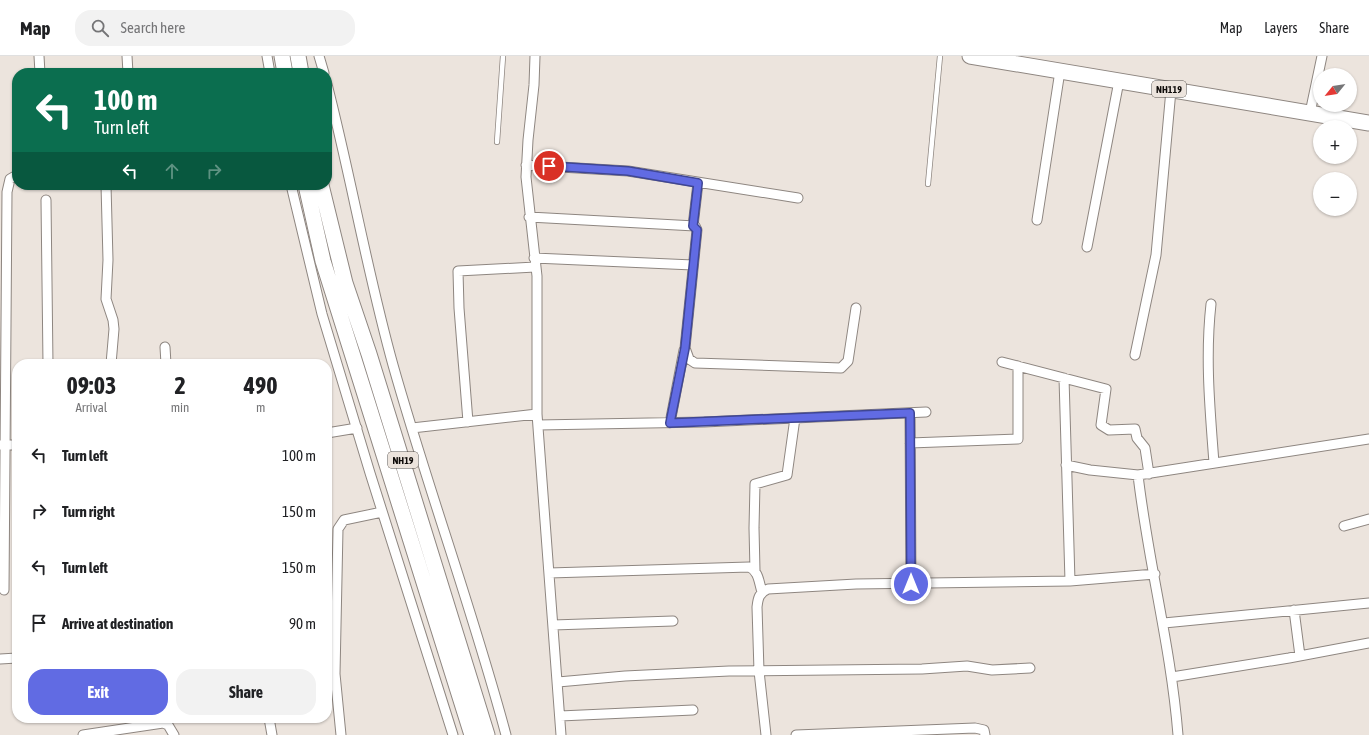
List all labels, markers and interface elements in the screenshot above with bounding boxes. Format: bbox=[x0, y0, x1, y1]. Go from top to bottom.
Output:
search box bbox=[75, 10, 355, 46]
text: Map bbox=[20, 17, 51, 39]
icon: search bbox=[89, 17, 111, 39]
text: Search here bbox=[121, 19, 185, 36]
text: Map bbox=[1220, 20, 1242, 36]
text: Layers bbox=[1264, 20, 1297, 36]
text: Share bbox=[1319, 20, 1349, 36]
north arrow bbox=[1313, 68, 1357, 112]
map controls bbox=[1313, 68, 1357, 216]
road number: NH119 bbox=[1152, 81, 1186, 97]
icon: left bbox=[28, 84, 80, 136]
text: 100 m bbox=[94, 84, 157, 116]
text: Turn left bbox=[94, 117, 149, 138]
button: + bbox=[1313, 120, 1357, 164]
pin bbox=[532, 149, 566, 183]
icon: arrive bbox=[538, 155, 560, 177]
icon: left bbox=[119, 160, 141, 182]
icon: ahead bbox=[161, 160, 183, 182]
icon: right bbox=[203, 160, 225, 182]
button: − bbox=[1313, 172, 1357, 216]
text: 09:03 bbox=[66, 372, 116, 399]
text: 2 bbox=[174, 372, 186, 399]
text: 490 bbox=[244, 372, 278, 399]
text: Arrival bbox=[75, 400, 107, 415]
text: min bbox=[171, 400, 189, 415]
text: m bbox=[256, 400, 265, 415]
icon: left bbox=[28, 444, 50, 466]
text: Turn left bbox=[62, 447, 108, 464]
text: 100 m bbox=[282, 447, 316, 464]
road number: NH19 bbox=[388, 452, 418, 468]
icon: right bbox=[28, 500, 50, 522]
text: Turn right bbox=[62, 503, 115, 520]
text: 150 m bbox=[282, 503, 316, 520]
icon: left bbox=[28, 556, 50, 578]
text: Turn left bbox=[62, 559, 108, 576]
text: 150 m bbox=[282, 559, 316, 576]
position arrow bbox=[890, 563, 932, 605]
icon: arrive bbox=[28, 612, 50, 634]
text: Arrive at destination bbox=[62, 615, 173, 632]
text: 90 m bbox=[289, 615, 316, 632]
button: Exit bbox=[28, 669, 168, 715]
button: Share bbox=[176, 669, 316, 715]

